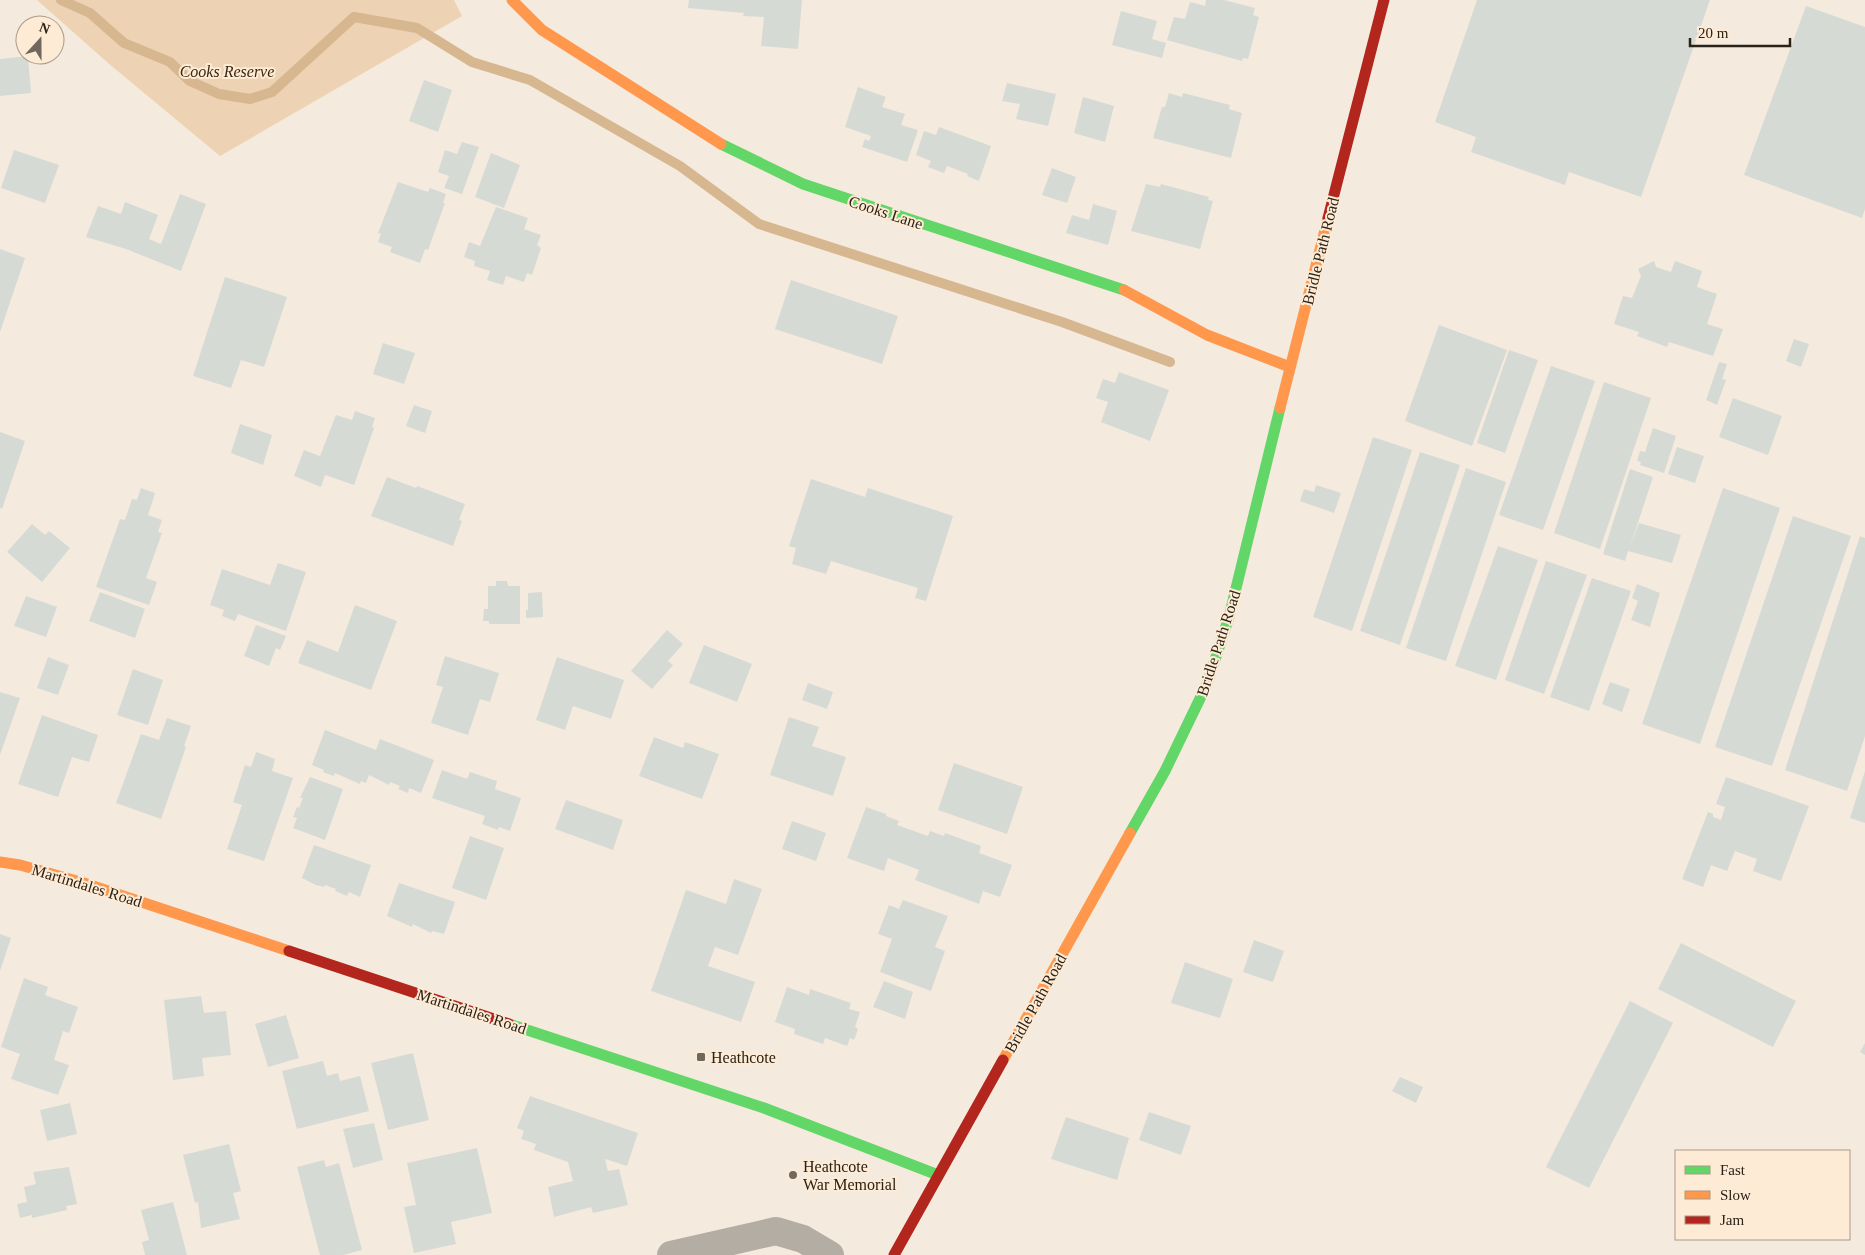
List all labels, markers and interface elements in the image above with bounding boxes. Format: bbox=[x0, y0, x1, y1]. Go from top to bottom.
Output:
north arrow bbox=[15, 15, 65, 65]
scale bar bbox=[1690, 15, 1790, 47]
text: N bbox=[37, 20, 52, 37]
text: 20 m bbox=[1698, 25, 1729, 41]
park label: Cooks Reserve bbox=[180, 63, 274, 80]
street label: Cooks Lane bbox=[847, 193, 925, 232]
street label: Bridle Path Road bbox=[1299, 196, 1342, 307]
street label: Bridle Path Road bbox=[1193, 588, 1244, 698]
street label: Martindales Road bbox=[30, 861, 144, 910]
street label: Bridle Path Road bbox=[1001, 951, 1070, 1056]
street label: Martindales Road bbox=[415, 986, 529, 1037]
place label: Heathcote bbox=[711, 1049, 776, 1066]
marker: Heathcote bbox=[695, 1051, 707, 1063]
legend bbox=[1675, 1150, 1850, 1240]
place label: Heathcote War Memorial bbox=[803, 1158, 897, 1193]
text: Fast bbox=[1720, 1162, 1746, 1178]
marker: Heathcote War Memorial bbox=[787, 1169, 799, 1181]
text: Slow bbox=[1720, 1187, 1751, 1203]
text: Jam bbox=[1720, 1212, 1744, 1228]

